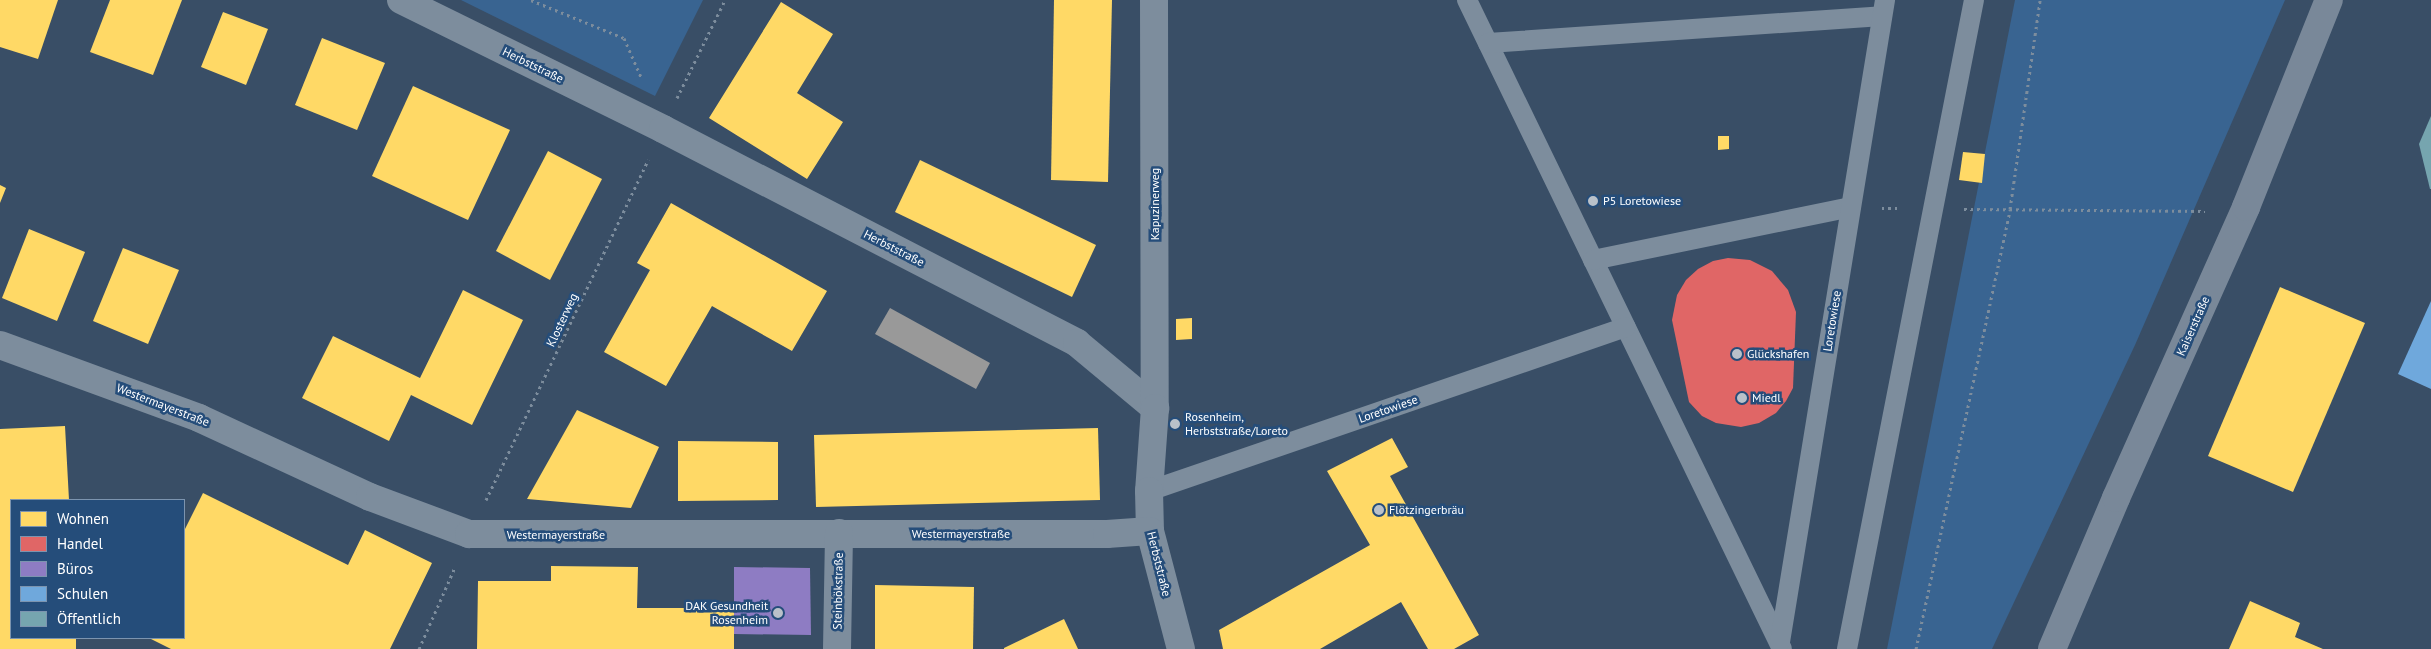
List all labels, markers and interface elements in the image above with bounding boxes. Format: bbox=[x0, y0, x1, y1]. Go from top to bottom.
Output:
street label: Herbststraße bbox=[500, 44, 566, 86]
street label: Kapuzinerweg bbox=[1148, 168, 1162, 240]
place label: P5 Loretowiese bbox=[1603, 194, 1681, 208]
marker: P5 Loretowiese bbox=[1587, 195, 1599, 207]
street label: Herbststraße bbox=[861, 227, 927, 269]
street label: Loretowiese bbox=[1820, 289, 1844, 353]
street label: Klosterweg bbox=[543, 291, 581, 349]
street label: Kaiserstraße bbox=[2173, 294, 2213, 358]
place label: Glückshafen bbox=[1747, 347, 1809, 361]
marker: Glückshafen bbox=[1731, 348, 1743, 360]
street label: Westermayerstraße bbox=[114, 381, 212, 429]
place label: Miedl bbox=[1752, 391, 1781, 405]
street label: Loretowiese bbox=[1357, 392, 1419, 426]
marker: Miedl bbox=[1736, 392, 1748, 404]
place label: Rosenheim, Herbststraße/Loreto bbox=[1185, 410, 1288, 438]
marker: Rosenheim, Herbststraße/Loreto bbox=[1169, 418, 1181, 430]
legend bbox=[10, 499, 185, 639]
place label: Flötzingerbräu bbox=[1389, 503, 1464, 517]
marker: Flötzingerbräu bbox=[1373, 504, 1385, 516]
text: Wohnen bbox=[57, 509, 109, 528]
street label: Westermayerstraße bbox=[912, 527, 1010, 541]
street label: Westermayerstraße bbox=[507, 528, 605, 542]
street label: Herbststraße bbox=[1144, 530, 1174, 598]
text: Handel bbox=[57, 534, 103, 553]
street label: Steinbökstraße bbox=[830, 552, 846, 630]
text: Büros bbox=[57, 559, 93, 578]
text: Schulen bbox=[57, 584, 108, 603]
place label: DAK Gesundheit Rosenheim bbox=[685, 599, 768, 627]
marker: DAK Gesundheit Rosenheim bbox=[772, 607, 784, 619]
text: Öffentlich bbox=[57, 609, 121, 628]

